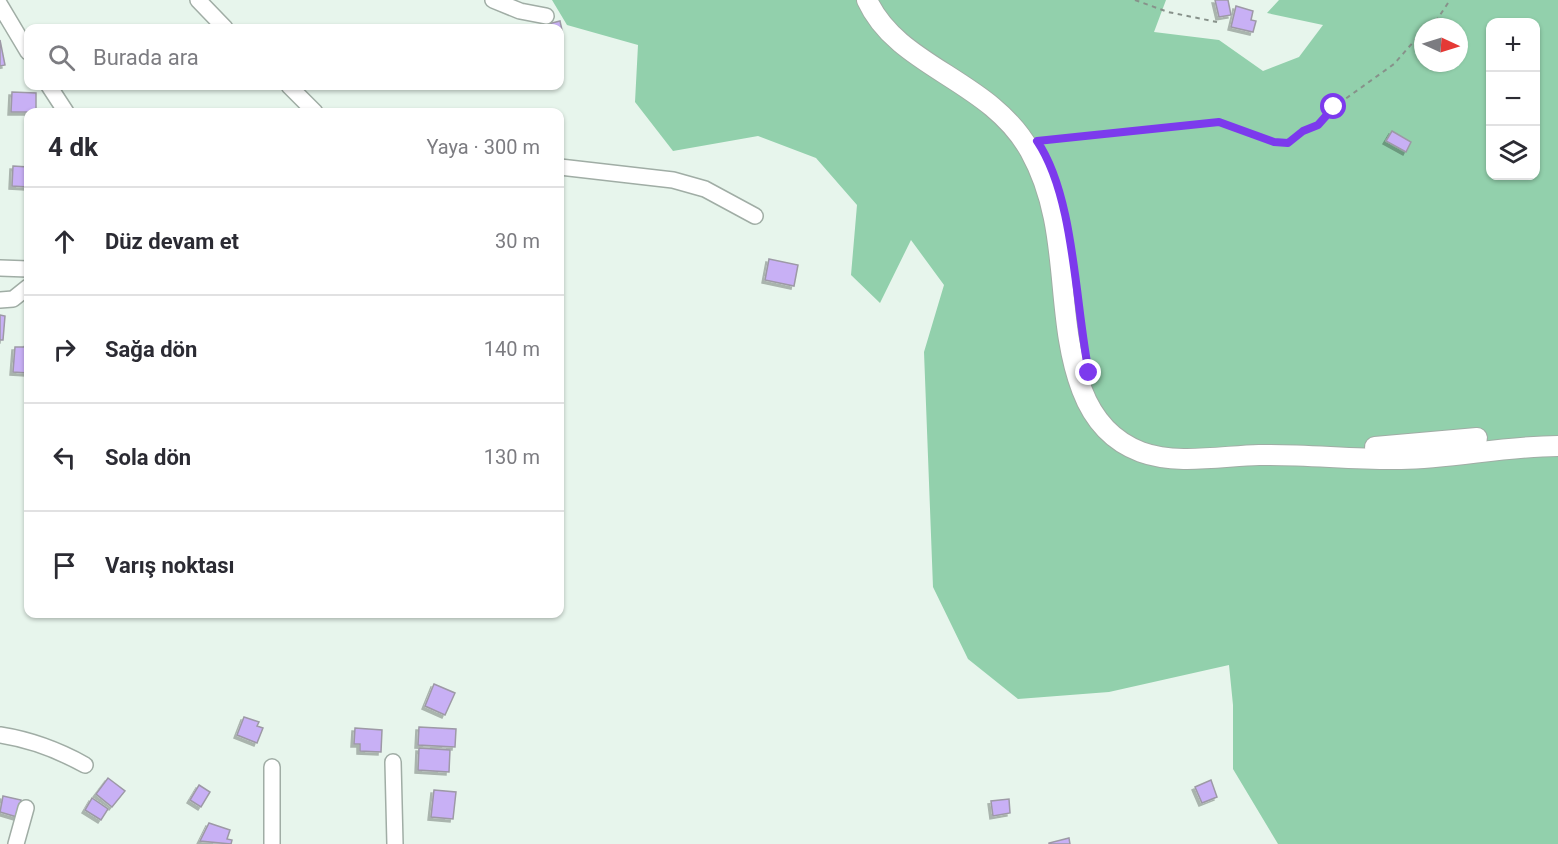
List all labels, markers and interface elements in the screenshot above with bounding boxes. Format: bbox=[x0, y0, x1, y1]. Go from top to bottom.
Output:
north arrow bbox=[1414, 18, 1468, 72]
map controls bbox=[1486, 18, 1540, 180]
button: + bbox=[1486, 18, 1540, 72]
search box bbox=[24, 24, 564, 90]
icon: search bbox=[45, 41, 78, 74]
text: Burada ara bbox=[93, 45, 199, 70]
button: − bbox=[1486, 72, 1540, 126]
route start bbox=[1320, 93, 1346, 119]
button: layers bbox=[1486, 126, 1540, 180]
text: 4 dk bbox=[48, 132, 98, 162]
text: Yaya · 300 m bbox=[426, 135, 540, 159]
icon: ahead bbox=[48, 225, 81, 258]
text: Düz devam et bbox=[105, 229, 239, 254]
text: 30 m bbox=[495, 229, 540, 253]
icon: right bbox=[48, 333, 81, 366]
text: Sağa dön bbox=[105, 337, 197, 362]
text: 140 m bbox=[484, 337, 540, 361]
route end bbox=[1075, 359, 1101, 385]
icon: left bbox=[48, 441, 81, 474]
text: Sola dön bbox=[105, 445, 191, 470]
text: 130 m bbox=[484, 445, 540, 469]
icon: arrive bbox=[48, 549, 81, 582]
text: Varış noktası bbox=[105, 553, 235, 578]

